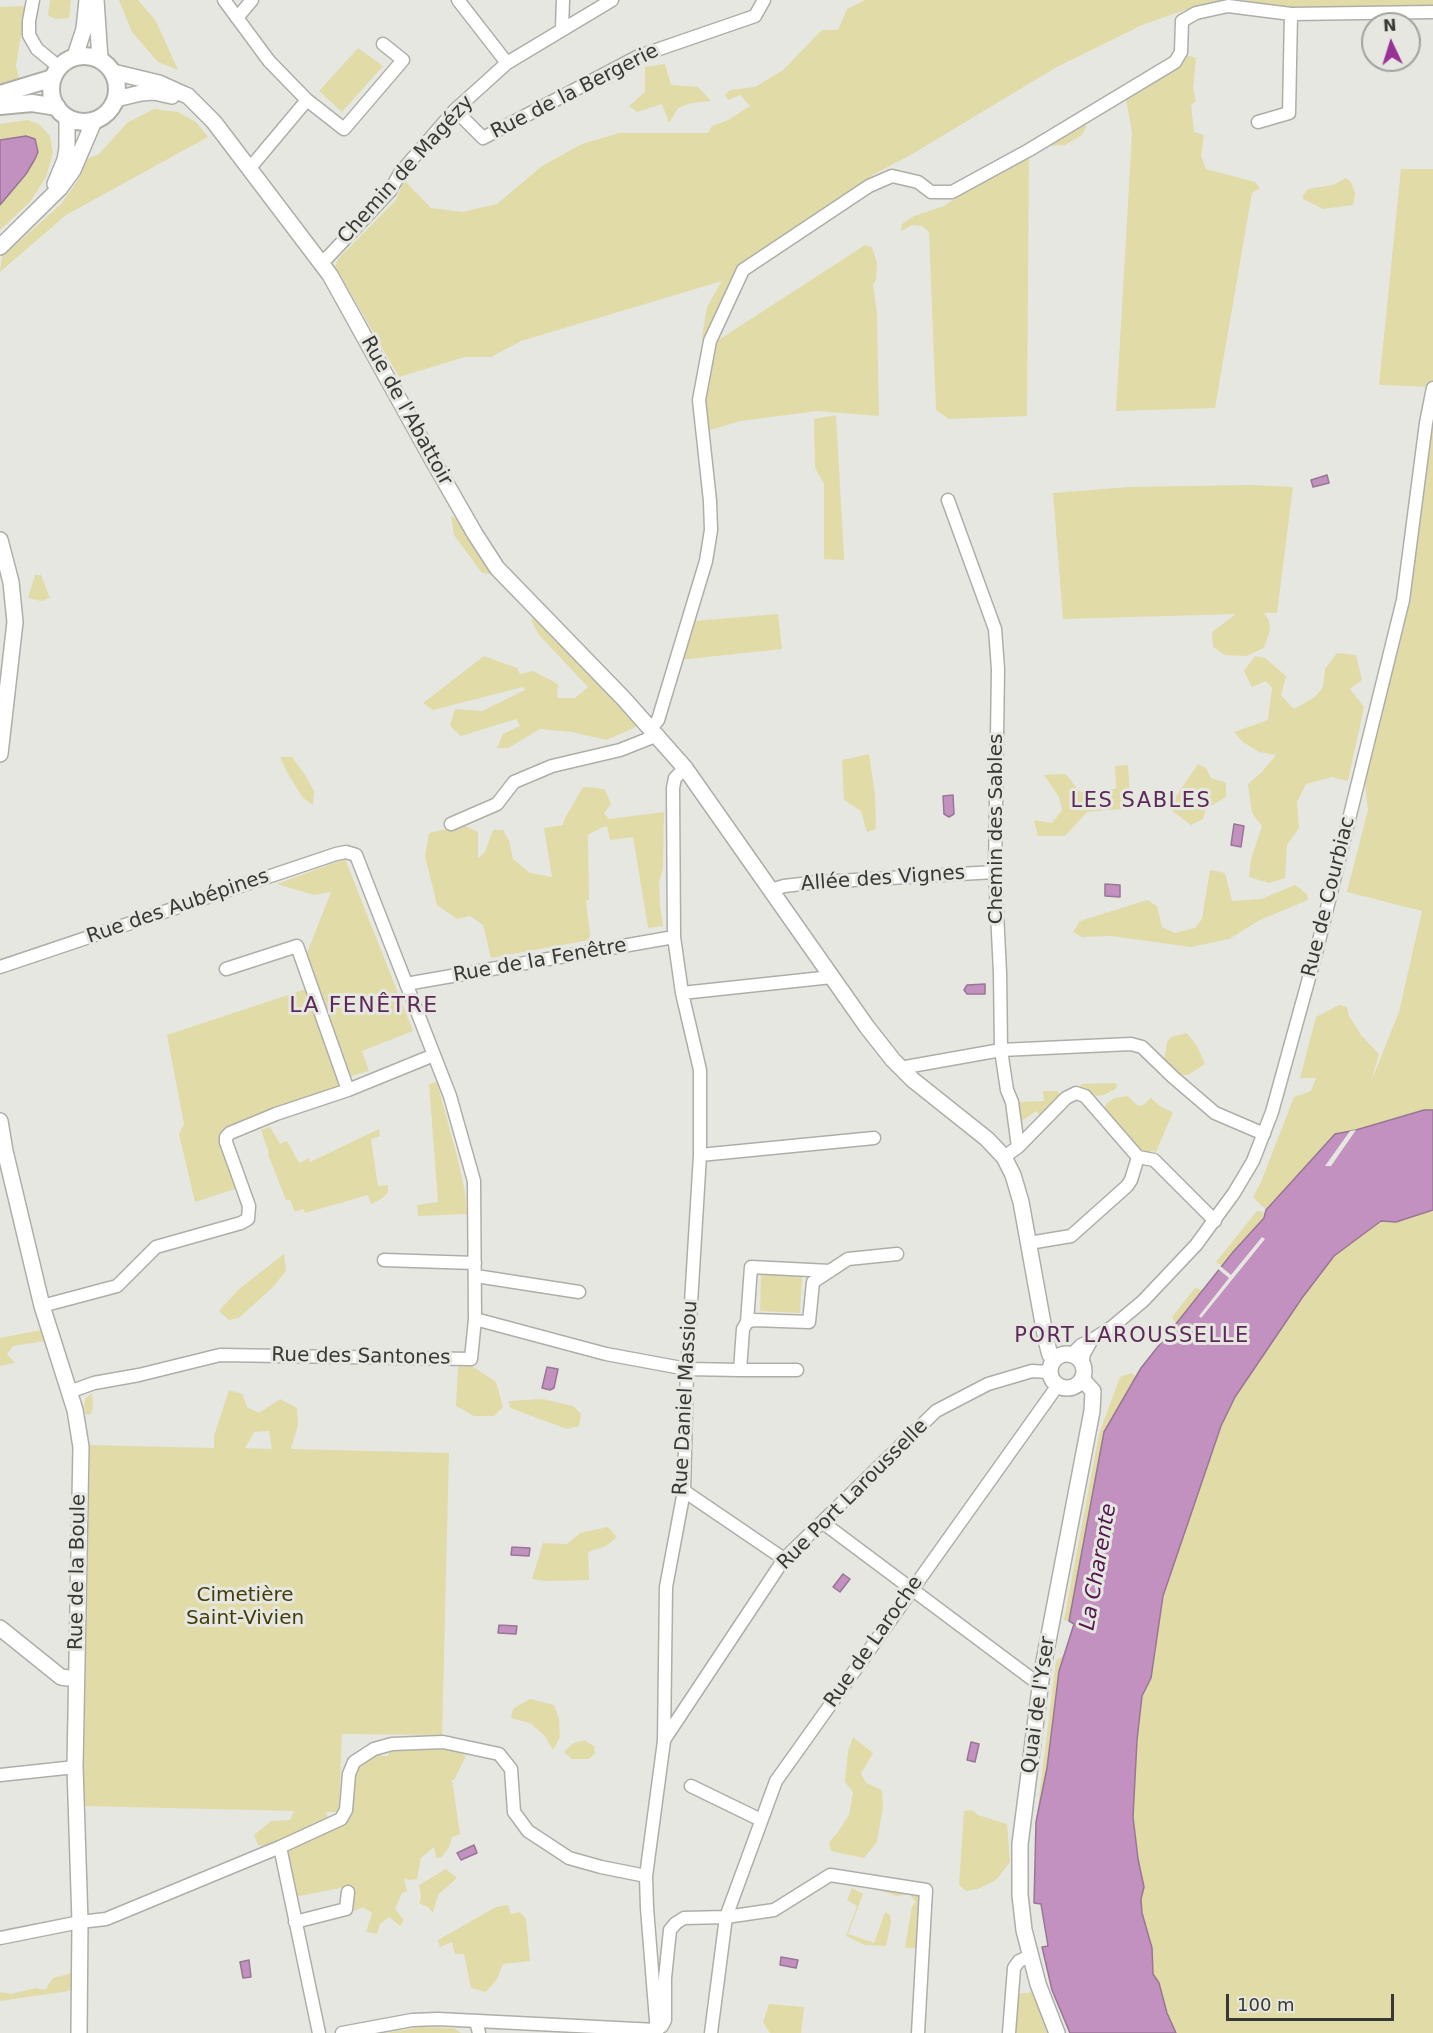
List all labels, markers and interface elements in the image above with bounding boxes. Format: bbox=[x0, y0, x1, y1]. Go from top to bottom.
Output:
north arrow bbox=[1361, 12, 1421, 72]
text: N bbox=[1382, 16, 1397, 35]
street label: Rue de la Bergerie bbox=[487, 39, 663, 145]
street label: Chemin de Magézy bbox=[333, 91, 479, 249]
street label: Rue de l'Abattoir bbox=[355, 332, 457, 490]
street label: Chemin des Sables bbox=[985, 734, 1009, 924]
district label: LES SABLES bbox=[1071, 789, 1211, 815]
street label: Rue de Courbiac bbox=[1297, 814, 1361, 980]
street label: Allée des Vignes bbox=[800, 861, 966, 897]
street label: Rue des Aubépines bbox=[84, 865, 272, 949]
street label: Rue de la Fenêtre bbox=[452, 934, 628, 988]
district label: LA FENÊTRE bbox=[289, 993, 439, 1019]
street label: Rue Daniel Massiou bbox=[669, 1300, 703, 1496]
district label: PORT LAROUSSELLE bbox=[1014, 1324, 1250, 1350]
street label: Rue des Santones bbox=[271, 1343, 451, 1371]
street label: Rue Port Larousselle bbox=[773, 1415, 933, 1575]
street label: Rue de la Boule bbox=[65, 1494, 91, 1650]
water label: La Charente bbox=[1075, 1502, 1123, 1632]
street label: Rue de Laroche bbox=[820, 1572, 928, 1712]
park label: Cimetière Saint-Vivien bbox=[186, 1584, 304, 1631]
street label: Quai de l'Yser bbox=[1018, 1635, 1060, 1775]
scale bar bbox=[1229, 1982, 1397, 2020]
text: 100 m bbox=[1237, 1994, 1295, 2015]

